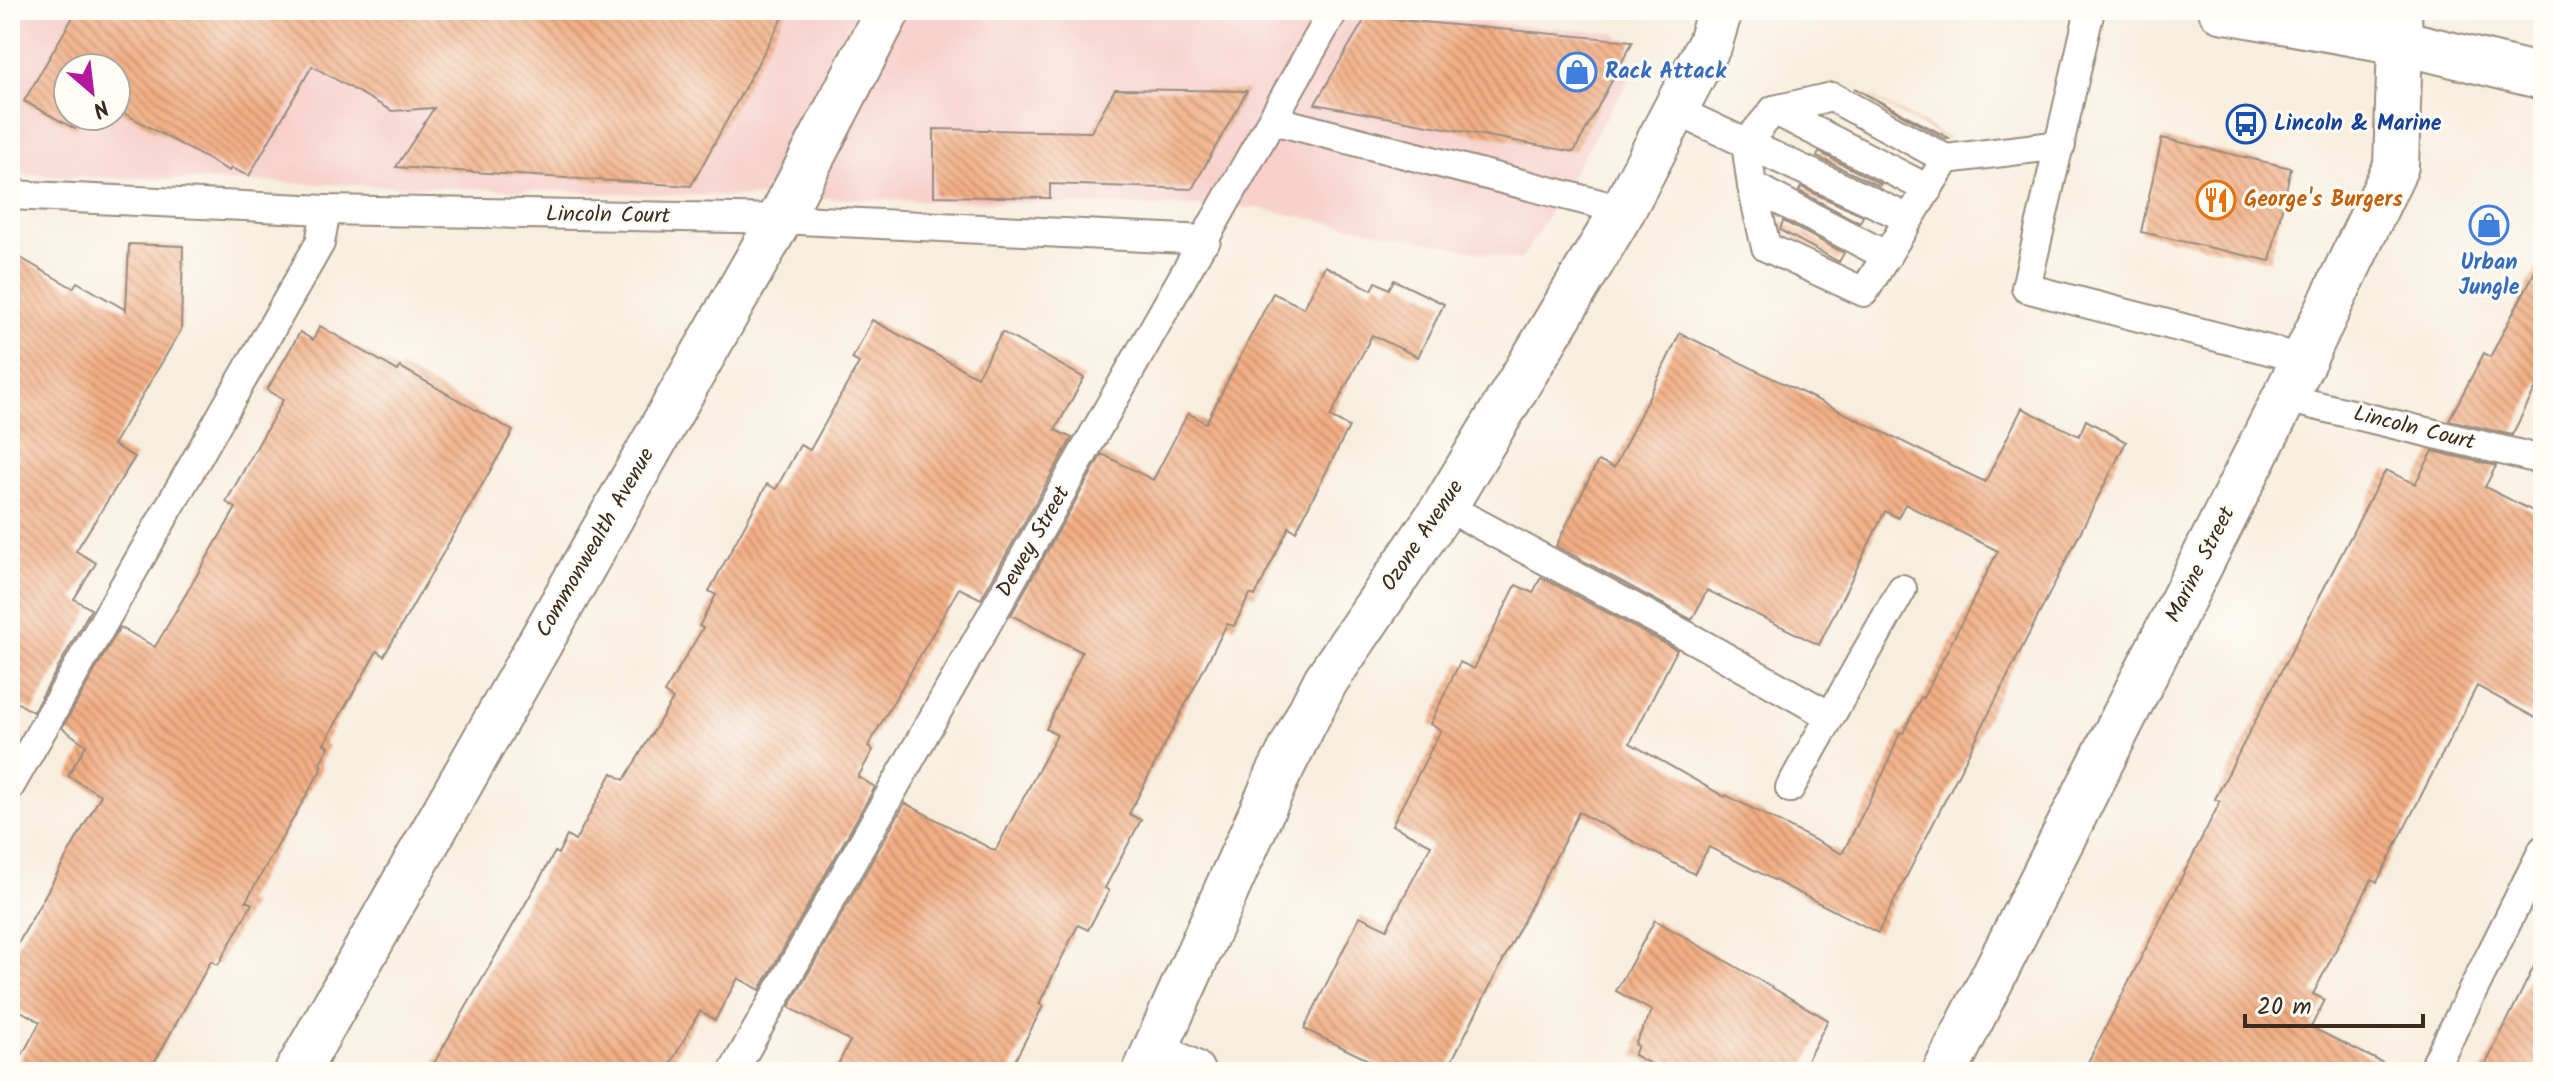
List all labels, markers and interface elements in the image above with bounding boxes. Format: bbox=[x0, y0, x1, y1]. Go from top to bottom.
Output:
shop icon: Rack Attack bbox=[1556, 51, 1598, 93]
north arrow bbox=[52, 52, 132, 132]
place label: Rack Attack bbox=[1605, 55, 1727, 90]
text: N bbox=[86, 89, 115, 126]
bus stop icon: Lincoln & Marine bbox=[2225, 103, 2267, 145]
place label: Lincoln & Marine bbox=[2274, 107, 2442, 142]
restaurant icon: George's Burgers bbox=[2195, 179, 2237, 221]
place label: George's Burgers bbox=[2244, 183, 2403, 218]
street label: Lincoln Court bbox=[546, 197, 671, 235]
shop icon: Urban Jungle bbox=[2468, 204, 2510, 246]
place label: Urban Jungle bbox=[2459, 246, 2520, 306]
street label: Lincoln Court bbox=[2350, 397, 2479, 461]
street label: Commonwealth Avenue bbox=[527, 441, 665, 644]
street label: Ozone Avenue bbox=[1373, 473, 1473, 599]
street label: Dewey Street bbox=[988, 479, 1080, 604]
street label: Marine Street bbox=[2157, 500, 2246, 629]
scale bar bbox=[2245, 978, 2423, 1028]
text: 20 m bbox=[2257, 988, 2312, 1027]

